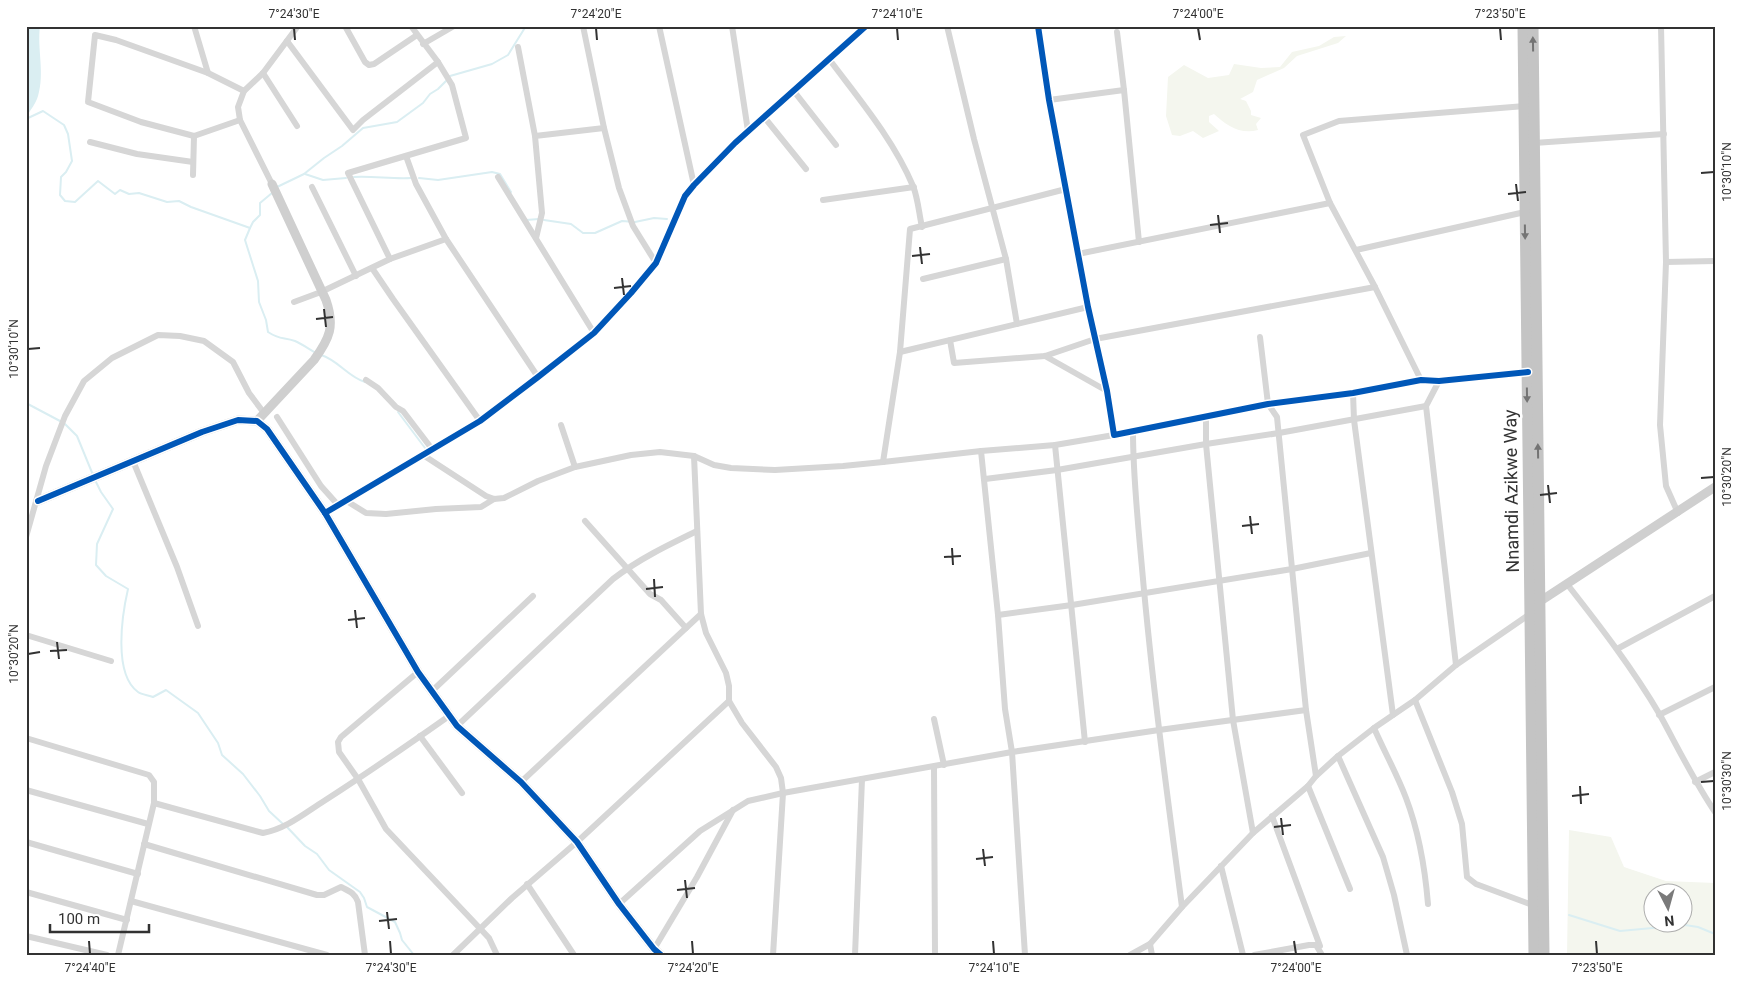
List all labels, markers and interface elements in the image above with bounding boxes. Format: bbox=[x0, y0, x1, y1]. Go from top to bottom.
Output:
text: 7°24'30"E bbox=[269, 7, 320, 21]
text: 7°24'20"E bbox=[571, 7, 622, 21]
text: 7°24'10"E bbox=[872, 7, 923, 21]
text: 7°24'00"E bbox=[1173, 7, 1224, 21]
text: 7°23'50"E bbox=[1475, 7, 1526, 21]
one-way arrow bbox=[1529, 35, 1537, 51]
text: 10°30'10"N bbox=[1720, 142, 1734, 202]
one-way arrow bbox=[1522, 225, 1530, 241]
text: 10°30'10"N bbox=[7, 319, 21, 379]
one-way arrow bbox=[1523, 387, 1531, 403]
street label: Nnamdi Azikwe Way bbox=[1499, 409, 1523, 573]
one-way arrow bbox=[1533, 443, 1541, 459]
text: 10°30'20"N bbox=[1720, 447, 1734, 507]
text: 10°30'20"N bbox=[7, 624, 21, 684]
text: 10°30'30"N bbox=[1720, 751, 1734, 811]
north arrow bbox=[1644, 884, 1694, 934]
scale bar bbox=[50, 901, 149, 933]
text: 100 m bbox=[58, 910, 100, 928]
text: N bbox=[1664, 912, 1675, 929]
text: 7°24'40"E bbox=[65, 961, 116, 975]
text: 7°24'30"E bbox=[366, 961, 417, 975]
text: 7°24'20"E bbox=[668, 961, 719, 975]
text: 7°24'10"E bbox=[969, 961, 1020, 975]
text: 7°24'00"E bbox=[1271, 961, 1322, 975]
text: 7°23'50"E bbox=[1572, 961, 1623, 975]

